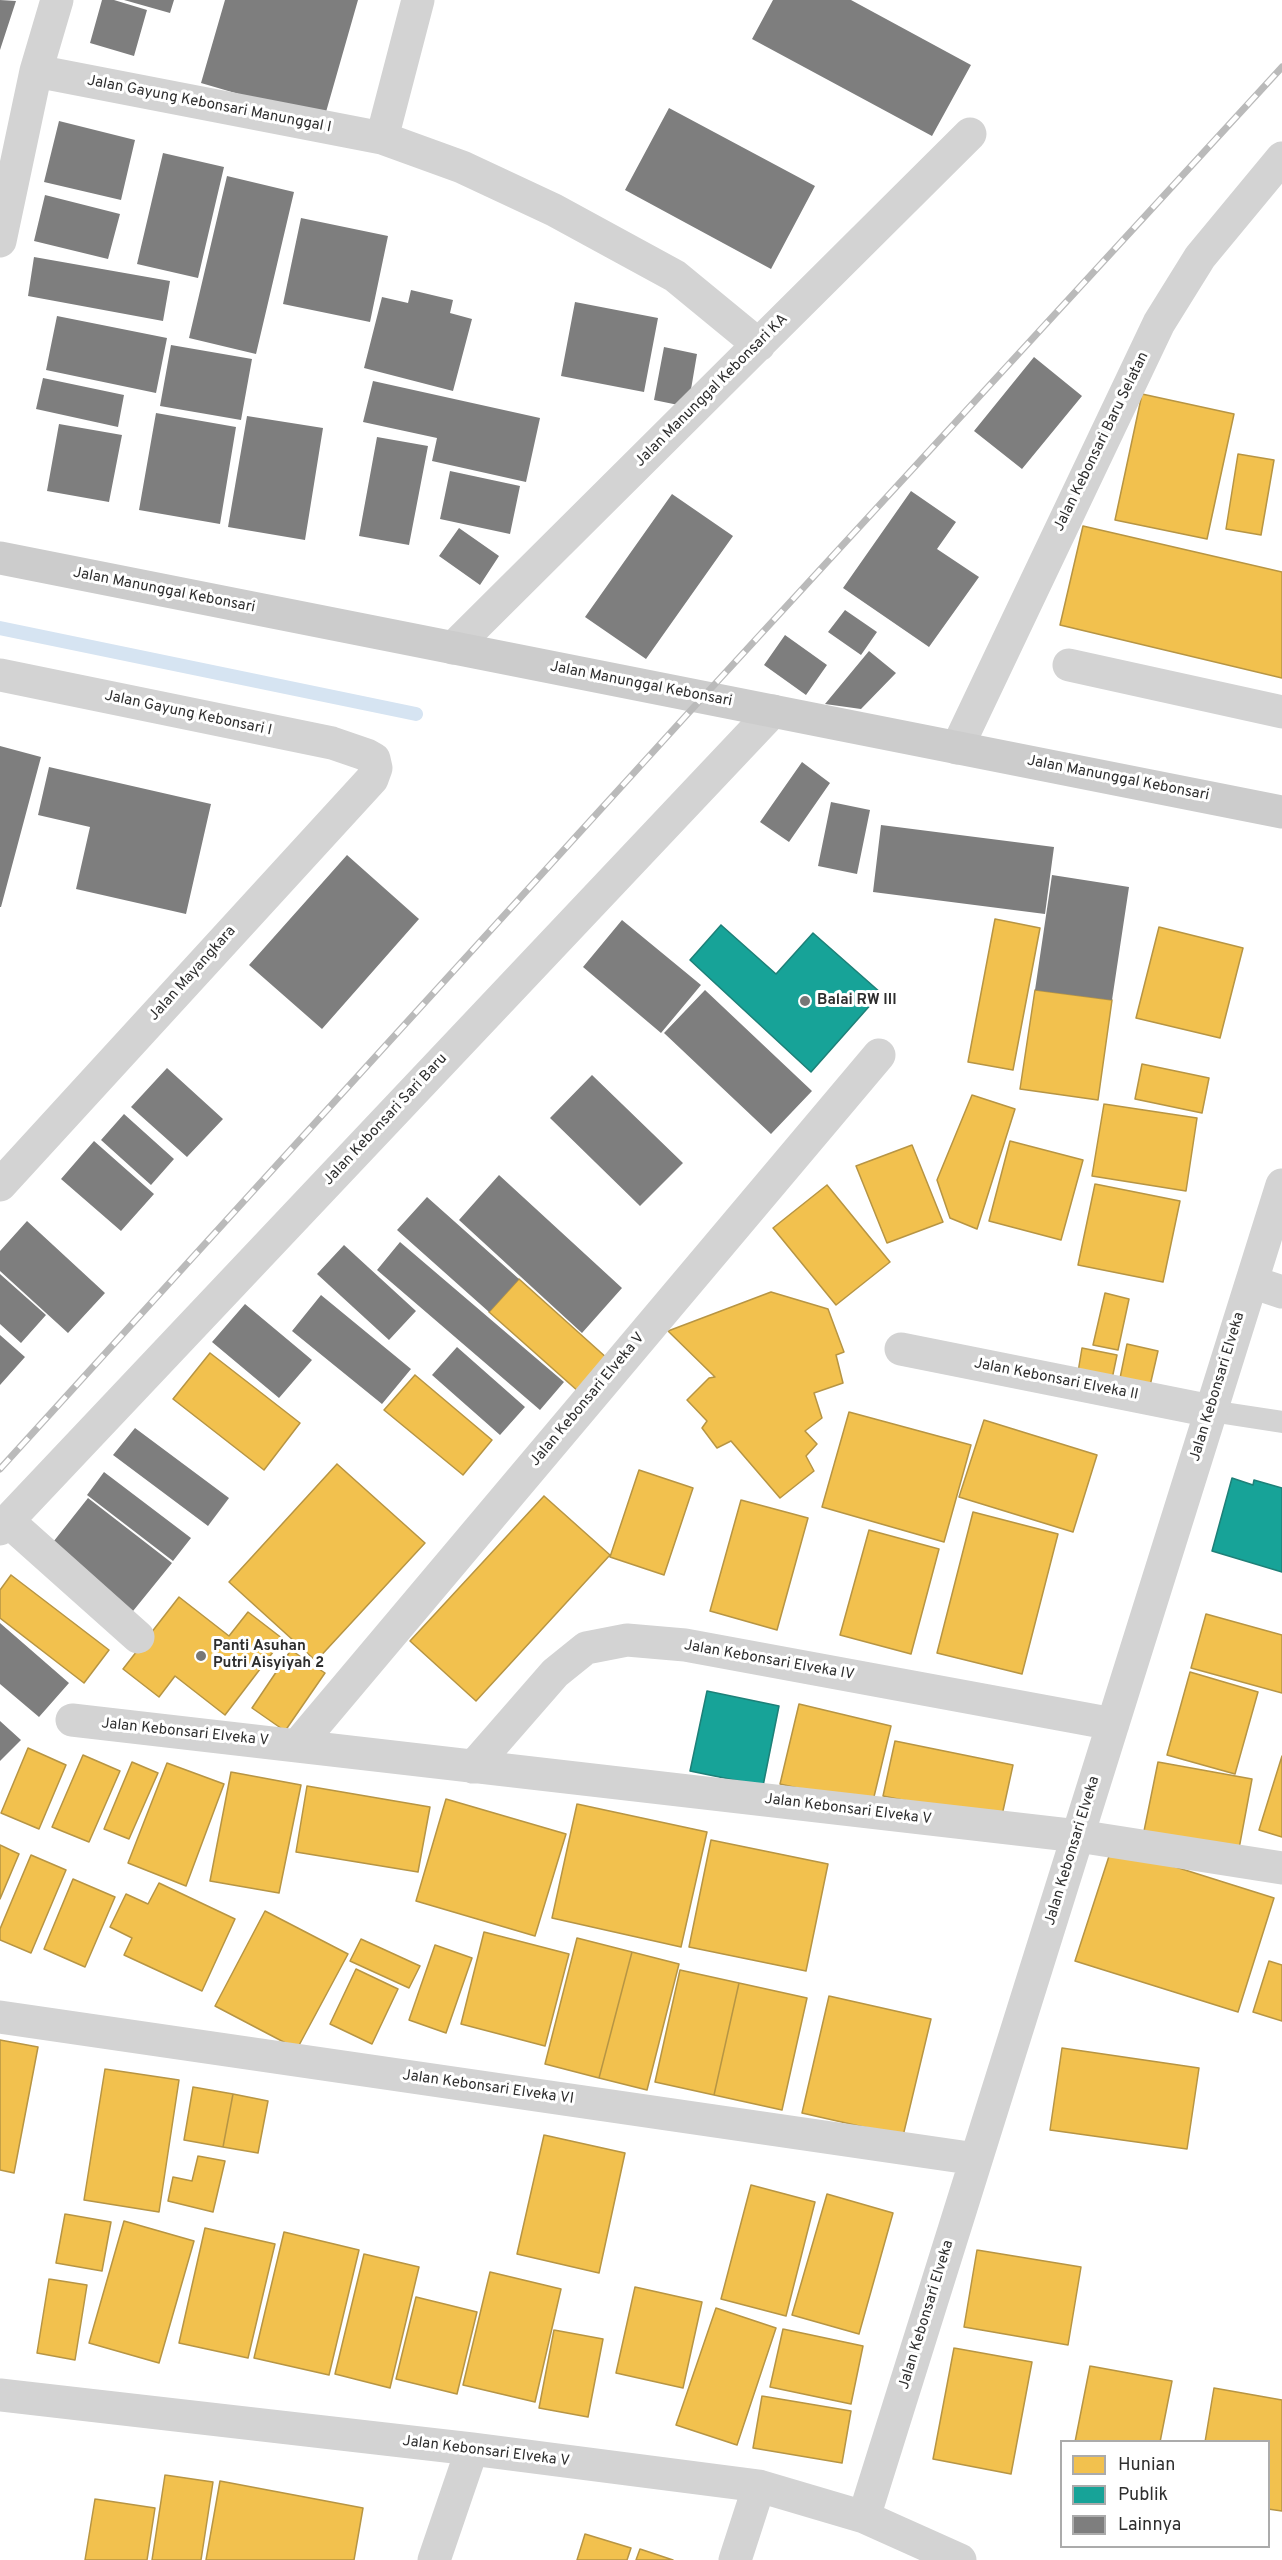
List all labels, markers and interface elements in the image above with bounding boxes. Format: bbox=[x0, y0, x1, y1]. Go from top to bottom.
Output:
street label: Jalan Gayung Kebonsari Manunggal I bbox=[85, 72, 333, 138]
street label: Jalan Manunggal Kebonsari KA bbox=[632, 311, 792, 471]
street label: Jalan Kebonsari Baru Selatan bbox=[1051, 349, 1153, 535]
street label: Jalan Manunggal Kebonsari bbox=[71, 564, 257, 618]
street label: Jalan Manunggal Kebonsari bbox=[548, 658, 734, 712]
street label: Jalan Gayung Kebonsari I bbox=[103, 687, 273, 741]
street label: Jalan Manunggal Kebonsari bbox=[1025, 752, 1211, 806]
street label: Jalan Mayangkara bbox=[146, 923, 240, 1025]
place label: Balai RW III bbox=[817, 992, 897, 1010]
marker: Balai RW III bbox=[798, 994, 812, 1008]
street label: Jalan Kebonsari Sari Baru bbox=[320, 1050, 452, 1190]
street label: Jalan Kebonsari Elveka bbox=[1187, 1310, 1249, 1464]
street label: Jalan Kebonsari Elveka V bbox=[527, 1330, 649, 1470]
street label: Jalan Kebonsari Elveka II bbox=[972, 1355, 1140, 1405]
street label: Jalan Kebonsari Elveka IV bbox=[682, 1637, 856, 1685]
place label: Panti Asuhan Putri Aisyiyah 2 bbox=[213, 1638, 324, 1673]
marker: Panti Asuhan Putri Aisyiyah 2 bbox=[194, 1649, 208, 1663]
street label: Jalan Kebonsari Elveka V bbox=[100, 1715, 270, 1751]
street label: Jalan Kebonsari Elveka bbox=[1042, 1774, 1104, 1928]
street label: Jalan Kebonsari Elveka V bbox=[763, 1791, 933, 1829]
street label: Jalan Kebonsari Elveka VI bbox=[401, 2067, 575, 2109]
street label: Jalan Kebonsari Elveka bbox=[896, 2238, 958, 2392]
street label: Jalan Kebonsari Elveka V bbox=[401, 2433, 571, 2471]
legend bbox=[1060, 2440, 1270, 2548]
text: Hunian bbox=[1118, 2454, 1175, 2477]
text: Publik bbox=[1118, 2484, 1168, 2507]
text: Lainnya bbox=[1118, 2514, 1181, 2537]

